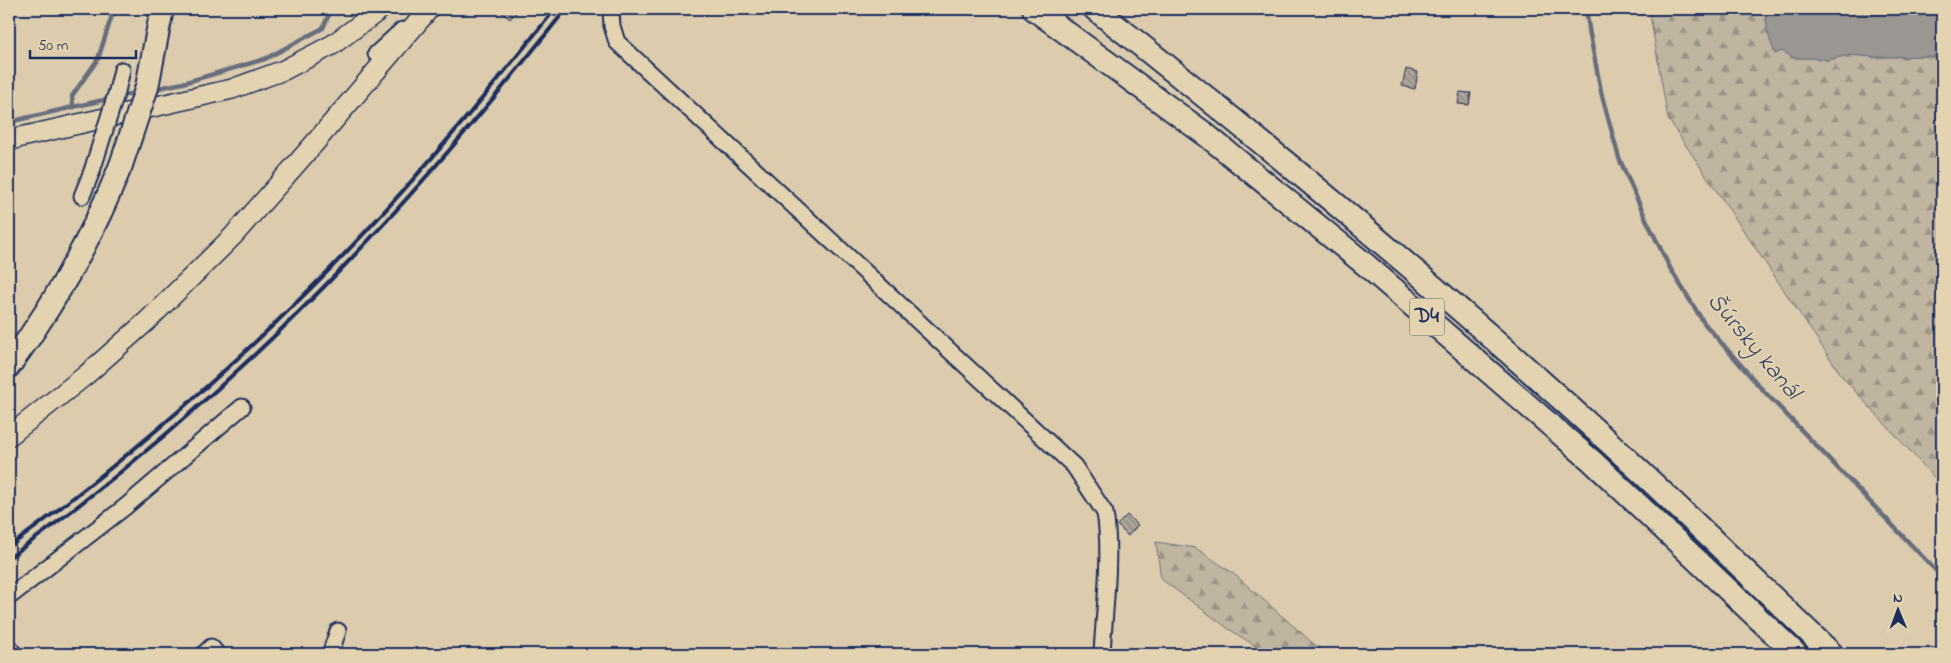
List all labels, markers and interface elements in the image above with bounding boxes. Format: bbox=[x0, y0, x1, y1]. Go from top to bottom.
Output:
scale bar bbox=[30, 28, 136, 60]
text: 50 m bbox=[38, 35, 69, 57]
water label: Šúrsky kanál bbox=[1698, 286, 1810, 410]
road number: D4 bbox=[1410, 298, 1444, 336]
north arrow bbox=[1874, 586, 1924, 636]
text: N bbox=[1893, 588, 1903, 609]

